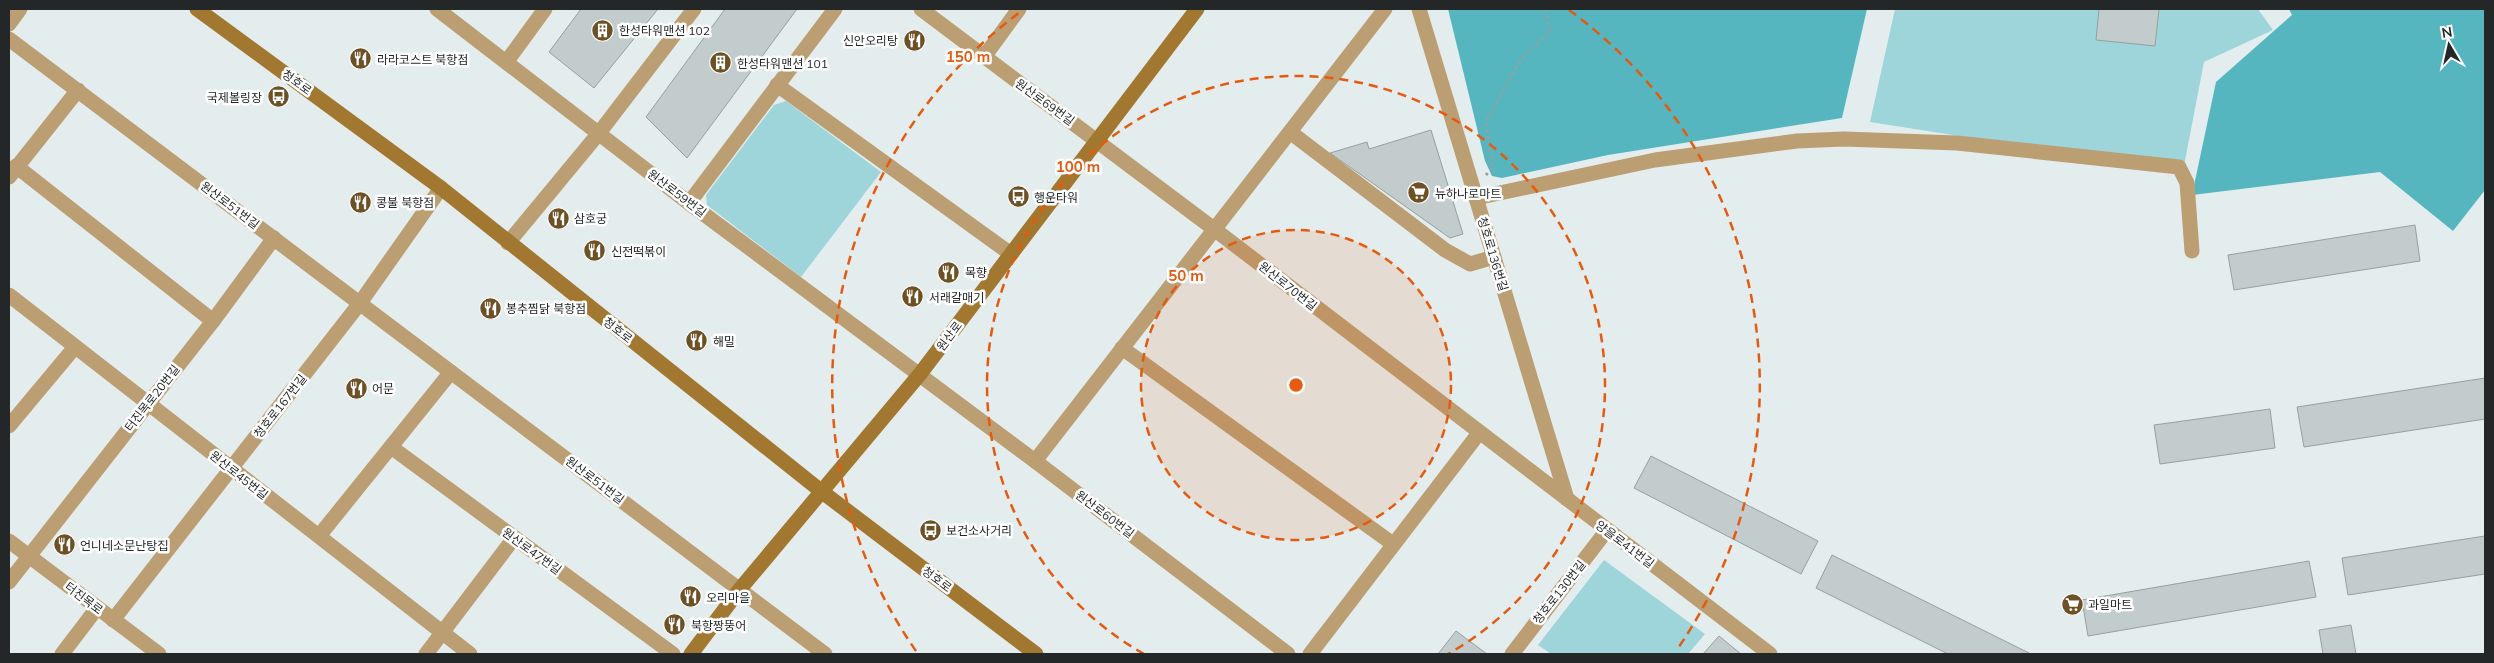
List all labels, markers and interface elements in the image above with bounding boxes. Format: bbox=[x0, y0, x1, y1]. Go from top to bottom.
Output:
building icon: 한성타워맨션 102 bbox=[591, 18, 615, 42]
north arrow bbox=[2424, 20, 2474, 70]
text: N bbox=[2440, 22, 2454, 42]
place label: 한성타워맨션 102 bbox=[619, 23, 710, 38]
restaurant icon: 신안오리탕 bbox=[902, 28, 926, 52]
place label: 신안오리탕 bbox=[843, 33, 898, 48]
restaurant icon: 라라코스트 북항점 bbox=[349, 47, 373, 71]
text: 150 m bbox=[946, 47, 990, 66]
building icon: 한성타워맨션 101 bbox=[709, 51, 733, 75]
place label: 라라코스트 북항점 bbox=[377, 52, 468, 67]
place label: 한성타워맨션 101 bbox=[737, 56, 828, 71]
street label: 청호로 bbox=[279, 66, 315, 98]
street label: 원산로69번길 bbox=[1012, 75, 1078, 129]
bus stop icon: 국제볼링장 bbox=[266, 85, 290, 109]
place label: 국제볼링장 bbox=[207, 90, 262, 105]
text: 100 m bbox=[1056, 157, 1100, 176]
street label: 원산로59번길 bbox=[645, 166, 709, 220]
street label: 원산로51번길 bbox=[198, 178, 262, 232]
supermarket icon: 뉴하나로마트 bbox=[1407, 181, 1431, 205]
bus stop icon: 행운타워 bbox=[1006, 185, 1030, 209]
place label: 뉴하나로마트 bbox=[1435, 186, 1501, 201]
restaurant icon: 콩불 북항점 bbox=[348, 190, 372, 214]
place label: 행운타워 bbox=[1034, 190, 1078, 205]
place label: 콩불 북항점 bbox=[376, 195, 434, 210]
restaurant icon: 삼호궁 bbox=[546, 206, 570, 230]
place label: 삼호궁 bbox=[574, 211, 607, 226]
street label: 청호로136번길 bbox=[1475, 215, 1511, 293]
restaurant icon: 신전떡볶이 bbox=[583, 239, 607, 263]
place label: 신전떡볶이 bbox=[611, 244, 666, 259]
street label: 원산로70번길 bbox=[1256, 259, 1320, 313]
restaurant icon: 목향 bbox=[937, 260, 961, 284]
place label: 목향 bbox=[965, 265, 987, 280]
text: 50 m bbox=[1168, 266, 1204, 285]
restaurant icon: 서래갈매기 bbox=[901, 285, 925, 309]
place label: 서래갈매기 bbox=[929, 290, 984, 305]
restaurant icon: 봉추찜닭 북항점 bbox=[478, 296, 502, 320]
place label: 봉추찜닭 북항점 bbox=[506, 301, 586, 316]
street label: 청호로 bbox=[600, 314, 636, 346]
street label: 원산로 bbox=[933, 318, 965, 354]
restaurant icon: 해밀 bbox=[685, 329, 709, 353]
place label: 해밀 bbox=[713, 334, 735, 349]
street label: 터진목로20번길 bbox=[121, 362, 183, 434]
street label: 청호로167번길 bbox=[250, 371, 310, 441]
restaurant icon: 어문 bbox=[344, 376, 368, 400]
centre of rings bbox=[1287, 376, 1305, 394]
place label: 어문 bbox=[372, 381, 394, 396]
street label: 원산로45번길 bbox=[207, 448, 271, 502]
street label: 원산로51번길 bbox=[563, 453, 627, 507]
street label: 원산로60번길 bbox=[1073, 487, 1137, 541]
street label: 양을로41번길 bbox=[1593, 517, 1657, 571]
bus stop icon: 보건소사거리 bbox=[918, 518, 942, 542]
place label: 보건소사거리 bbox=[946, 523, 1012, 538]
street label: 원산로47번길 bbox=[499, 524, 565, 578]
restaurant icon: 언니네소문난탕집 bbox=[52, 533, 76, 557]
place label: 언니네소문난탕집 bbox=[80, 538, 168, 553]
street label: 청호로130번길 bbox=[1529, 557, 1589, 627]
street label: 청호로 bbox=[919, 563, 955, 595]
street label: 터진목로 bbox=[62, 579, 106, 617]
restaurant icon: 오리마을 bbox=[678, 585, 702, 609]
place label: 오리마을 bbox=[706, 590, 750, 605]
supermarket icon: 과일마트 bbox=[2060, 592, 2084, 616]
place label: 과일마트 bbox=[2088, 597, 2132, 612]
restaurant icon: 북항짱뚱어 bbox=[663, 613, 687, 637]
place label: 북항짱뚱어 bbox=[691, 618, 746, 633]

